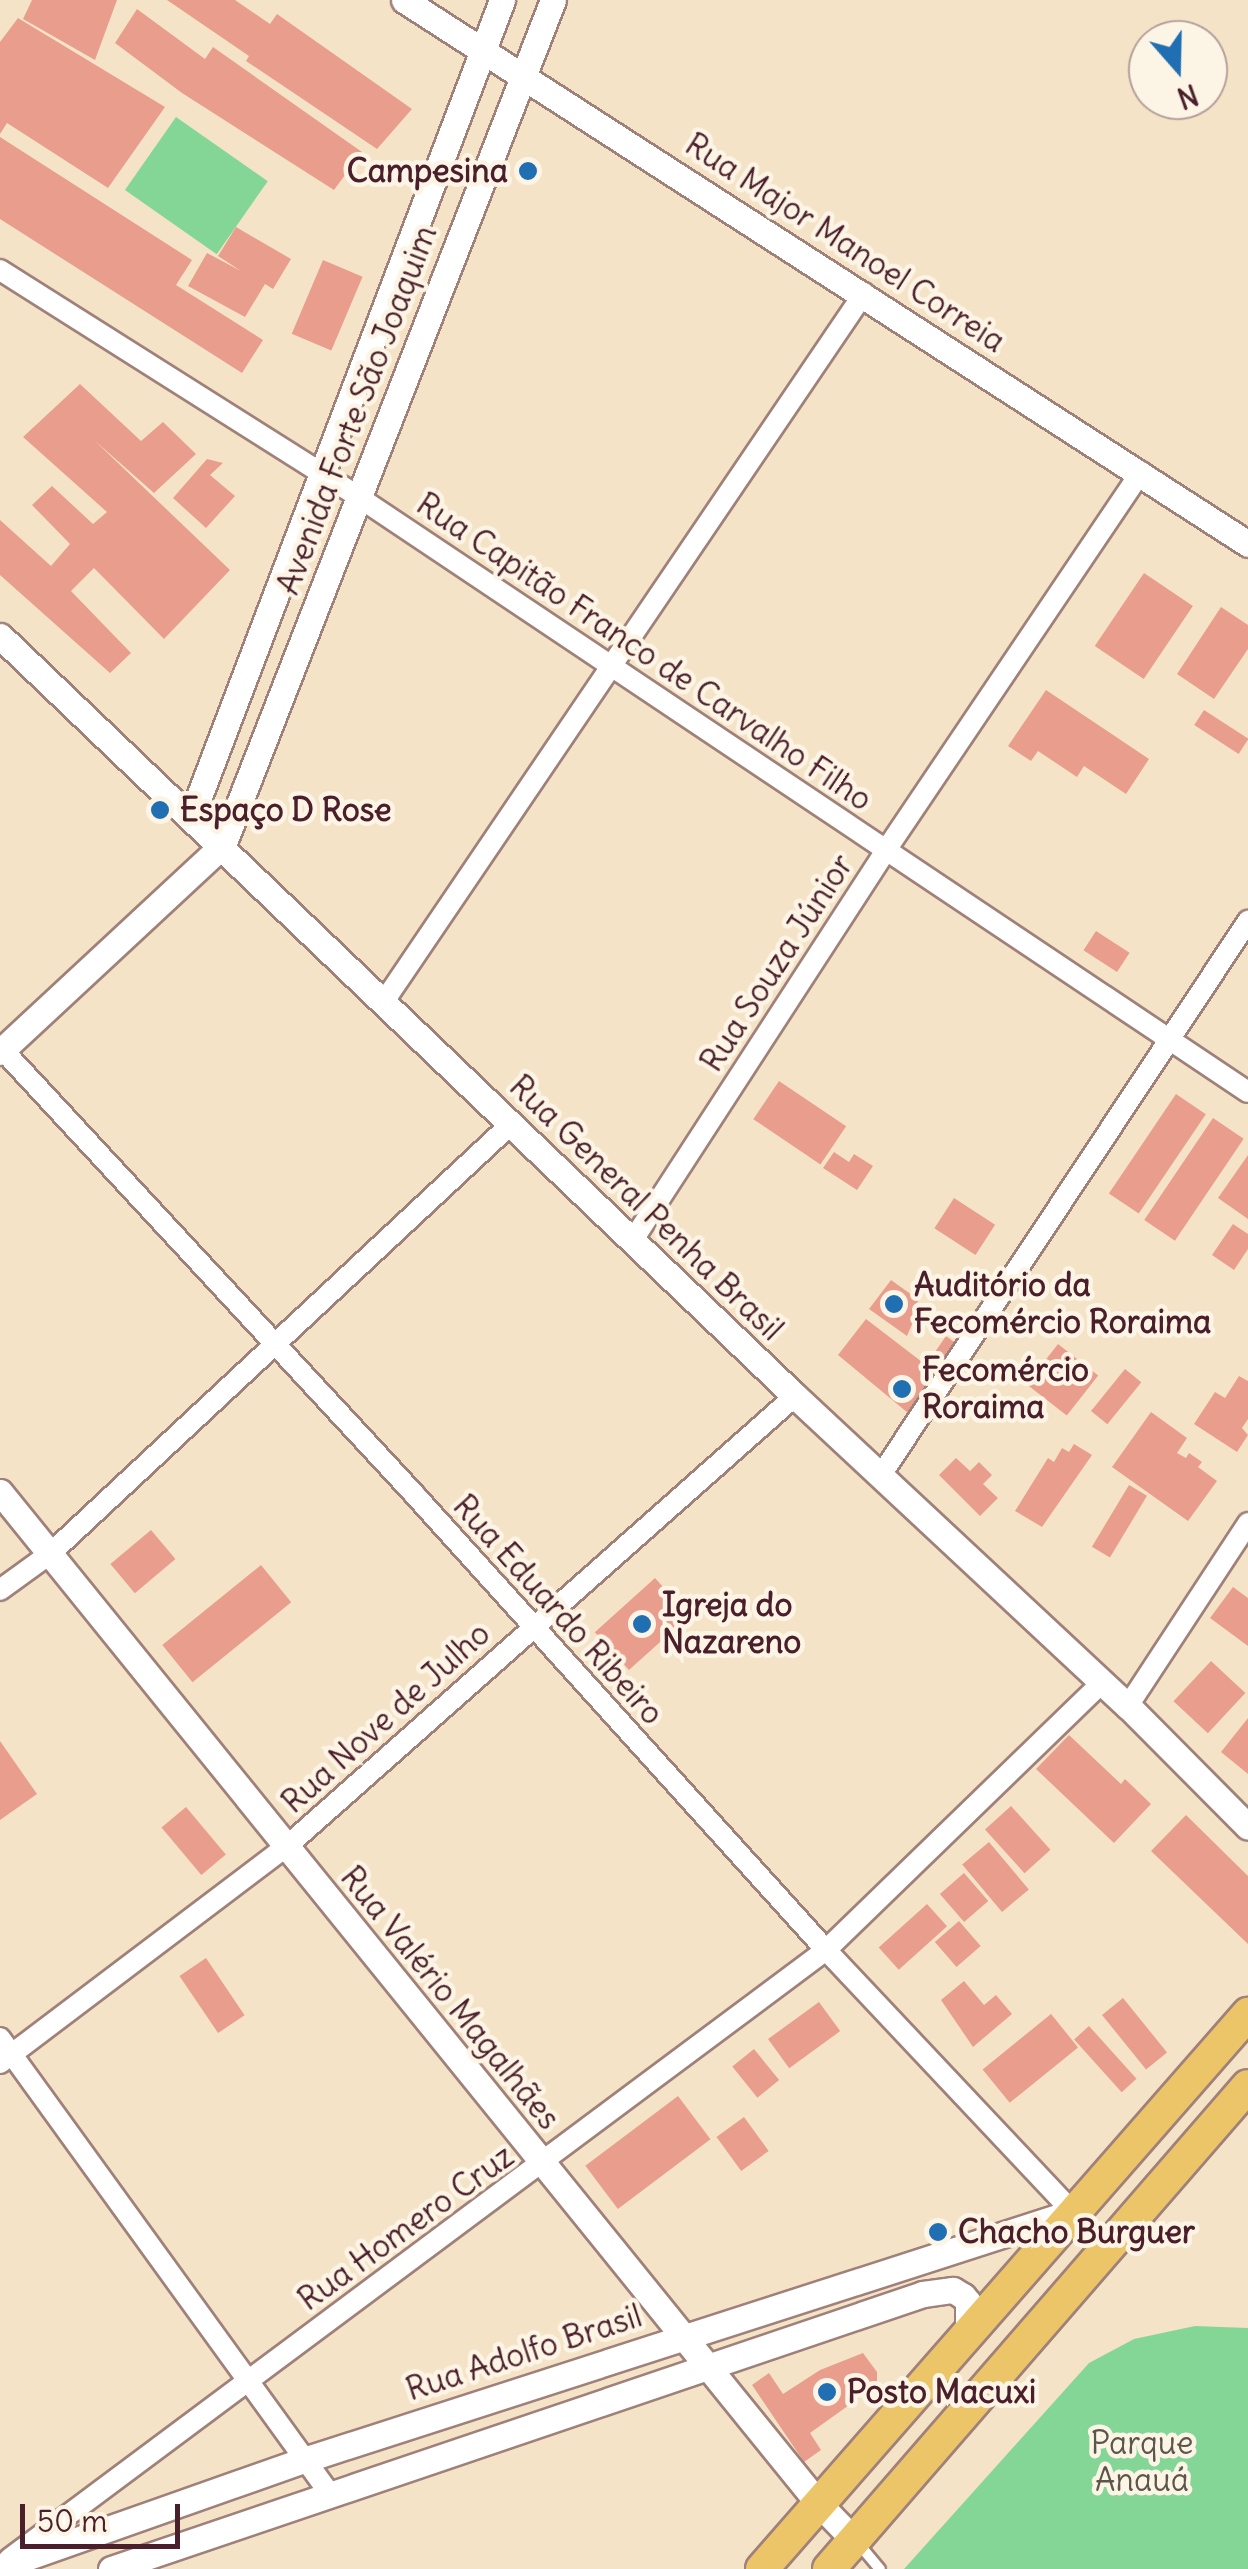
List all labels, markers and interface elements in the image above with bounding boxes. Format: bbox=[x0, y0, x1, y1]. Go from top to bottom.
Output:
north arrow bbox=[1128, 20, 1228, 120]
text: N bbox=[1172, 76, 1203, 117]
street label: Rua Major Manoel Correia bbox=[678, 125, 1012, 361]
place label: Campesina bbox=[347, 152, 508, 190]
marker: Campesina bbox=[517, 160, 539, 182]
street label: Avenida Forte São Joaquim bbox=[269, 220, 445, 600]
street label: Rua Capitão Franco de Carvalho Filho bbox=[409, 485, 879, 819]
place label: Espaço D Rose bbox=[180, 791, 392, 829]
marker: Espaço D Rose bbox=[149, 799, 171, 821]
street label: Rua Souza Júnior bbox=[692, 847, 862, 1079]
street label: Rua General Penha Brasil bbox=[501, 1067, 791, 1349]
place label: Auditório da Fecomércio Roraima bbox=[914, 1267, 1211, 1342]
marker: Auditório da Fecomércio Roraima bbox=[883, 1293, 905, 1315]
place label: Fecomércio Roraima bbox=[922, 1352, 1089, 1427]
marker: Fecomércio Roraima bbox=[891, 1378, 913, 1400]
street label: Rua Eduardo Ribeiro bbox=[445, 1487, 671, 1733]
place label: Igreja do Nazareno bbox=[662, 1587, 801, 1662]
marker: Igreja do Nazareno bbox=[631, 1613, 653, 1635]
street label: Rua Nove de Julho bbox=[274, 1614, 498, 1822]
street label: Rua Valério Magalhães bbox=[332, 1859, 568, 2137]
street label: Rua Homero Cruz bbox=[291, 2137, 521, 2319]
place label: Chacho Burguer bbox=[958, 2213, 1195, 2251]
marker: Chacho Burguer bbox=[927, 2221, 949, 2243]
street label: Rua Adolfo Brasil bbox=[401, 2297, 647, 2409]
place label: Posto Macuxi bbox=[847, 2373, 1036, 2411]
marker: Posto Macuxi bbox=[816, 2381, 838, 2403]
park label: Parque Anauá bbox=[1091, 2425, 1193, 2500]
scale bar bbox=[25, 2484, 185, 2546]
text: 50 m bbox=[37, 2502, 107, 2540]

